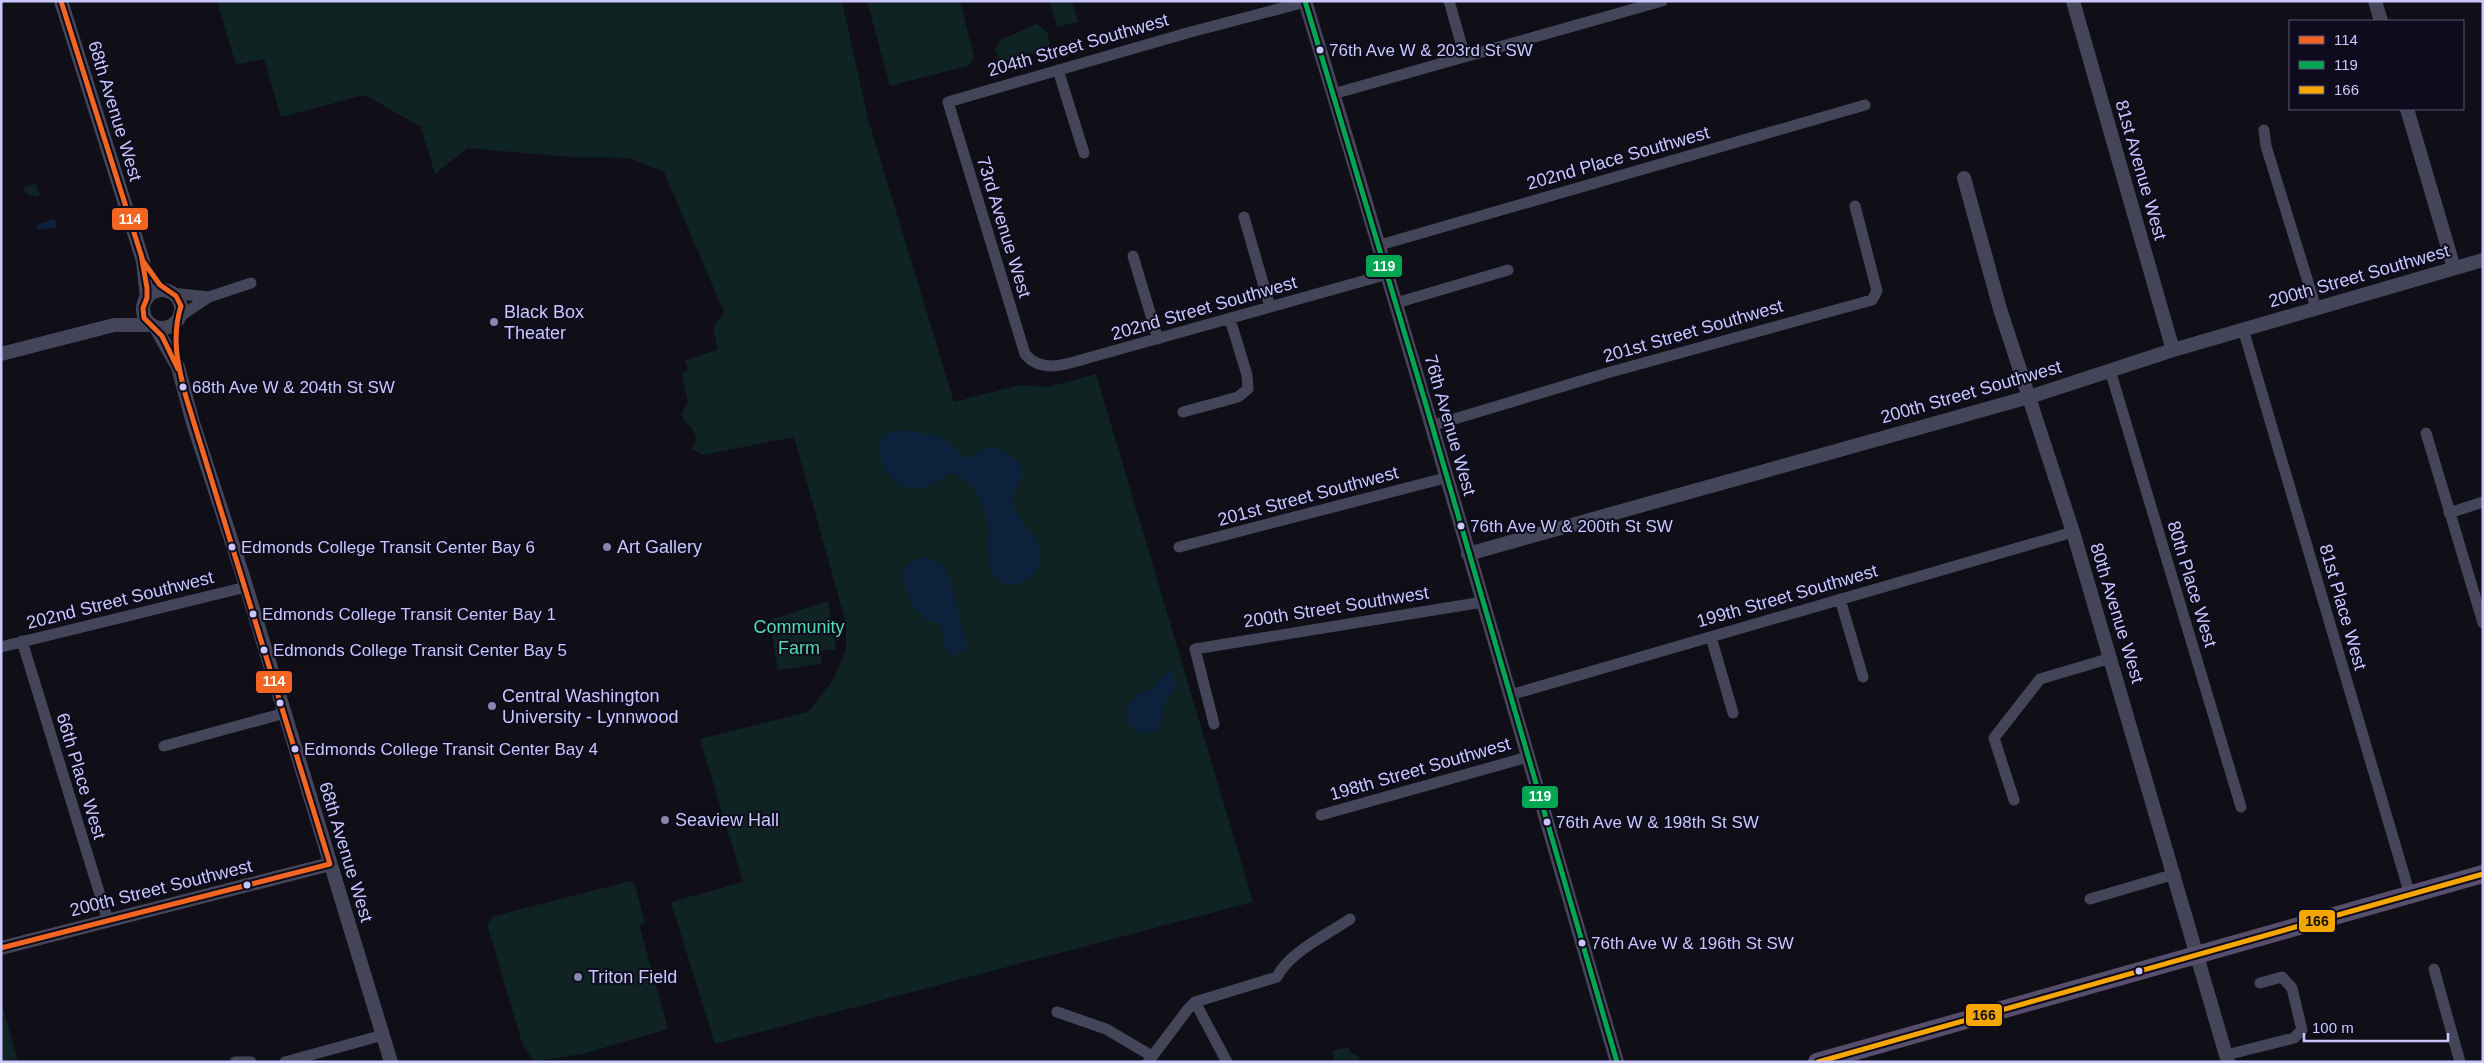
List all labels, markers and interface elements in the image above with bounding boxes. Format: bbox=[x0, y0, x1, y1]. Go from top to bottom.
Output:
street label: 204th Street Southwest bbox=[985, 10, 1171, 80]
legend bbox=[2289, 20, 2464, 110]
text: 114 bbox=[2334, 31, 2358, 48]
street label: 68th Avenue West bbox=[84, 39, 146, 183]
place label: 76th Ave W & 203rd St SW bbox=[1329, 41, 1533, 60]
marker: 76th Ave W & 203rd St SW bbox=[1315, 45, 1325, 55]
text: 119 bbox=[2334, 56, 2358, 73]
text: 166 bbox=[2334, 81, 2359, 98]
street label: 81st Avenue West bbox=[2111, 98, 2171, 242]
street label: 202nd Place Southwest bbox=[1524, 122, 1712, 194]
street label: 73rd Avenue West bbox=[973, 154, 1035, 300]
line badge: 114 bbox=[111, 207, 149, 231]
text: 114 bbox=[119, 211, 142, 227]
street label: 200th Street Southwest bbox=[2266, 241, 2452, 311]
line badge: 119 bbox=[1365, 254, 1403, 278]
text: 119 bbox=[1373, 258, 1396, 274]
street label: 202nd Street Southwest bbox=[1109, 272, 1299, 344]
street label: 201st Street Southwest bbox=[1601, 296, 1785, 366]
place label: Black Box Theater bbox=[504, 302, 584, 343]
marker: Black Box Theater bbox=[488, 316, 500, 328]
street label: 76th Avenue West bbox=[1420, 352, 1480, 498]
street label: 200th Street Southwest bbox=[1878, 357, 2064, 427]
place label: 68th Ave W & 204th St SW bbox=[192, 378, 395, 397]
marker: 68th Ave W & 204th St SW bbox=[178, 382, 188, 392]
street label: 201st Street Southwest bbox=[1216, 462, 1400, 530]
place label: 76th Ave W & 200th St SW bbox=[1470, 517, 1673, 536]
street label: 80th Place West bbox=[2163, 519, 2221, 649]
marker: 76th Ave W & 200th St SW bbox=[1456, 521, 1466, 531]
place label: Art Gallery bbox=[617, 537, 702, 557]
place label: Edmonds College Transit Center Bay 6 bbox=[241, 538, 535, 557]
marker: Art Gallery bbox=[601, 541, 613, 553]
street label: 80th Avenue West bbox=[2086, 541, 2148, 685]
marker: Edmonds College Transit Center Bay 6 bbox=[227, 542, 237, 552]
street label: 81st Place West bbox=[2316, 542, 2370, 672]
street label: 199th Street Southwest bbox=[1694, 561, 1880, 631]
street label: 202nd Street Southwest bbox=[24, 567, 216, 633]
street label: 200th Street Southwest bbox=[1242, 582, 1430, 632]
place label: Edmonds College Transit Center Bay 1 bbox=[262, 605, 556, 624]
marker: Edmonds College Transit Center Bay 1 bbox=[248, 609, 258, 619]
park label: Community Farm bbox=[753, 617, 845, 658]
place label: Edmonds College Transit Center Bay 5 bbox=[273, 641, 567, 660]
marker: Edmonds College Transit Center Bay 5 bbox=[259, 645, 269, 655]
line badge: 114 bbox=[255, 670, 293, 694]
text: 114 bbox=[263, 673, 286, 689]
place label: Central Washington University - Lynnwood bbox=[502, 686, 678, 727]
unlabelled marker bbox=[275, 698, 285, 708]
marker: Central Washington University - Lynnwood bbox=[486, 700, 498, 712]
street label: 66th Place West bbox=[52, 711, 110, 841]
street label: 198th Street Southwest bbox=[1327, 734, 1513, 804]
place label: Edmonds College Transit Center Bay 4 bbox=[304, 740, 598, 759]
marker: Edmonds College Transit Center Bay 4 bbox=[290, 744, 300, 754]
street label: 68th Avenue West bbox=[315, 780, 377, 924]
line badge: 119 bbox=[1521, 785, 1559, 809]
text: 119 bbox=[1529, 788, 1552, 804]
place label: Seaview Hall bbox=[675, 810, 779, 830]
place label: 76th Ave W & 198th St SW bbox=[1556, 813, 1759, 832]
marker: Seaview Hall bbox=[659, 814, 671, 826]
marker: 76th Ave W & 198th St SW bbox=[1542, 817, 1552, 827]
street label: 200th Street Southwest bbox=[68, 856, 254, 920]
unlabelled marker bbox=[242, 880, 252, 890]
line badge: 166 bbox=[2298, 909, 2336, 933]
text: 166 bbox=[2305, 913, 2329, 929]
place label: 76th Ave W & 196th St SW bbox=[1591, 934, 1794, 953]
marker: 76th Ave W & 196th St SW bbox=[1577, 938, 1587, 948]
unlabelled marker bbox=[2134, 966, 2144, 976]
place label: Triton Field bbox=[588, 967, 677, 987]
marker: Triton Field bbox=[572, 971, 584, 983]
line badge: 166 bbox=[1965, 1003, 2003, 1027]
text: 166 bbox=[1972, 1007, 1996, 1023]
scale bar bbox=[2304, 1010, 2448, 1042]
text: 100 m bbox=[2312, 1019, 2354, 1036]

